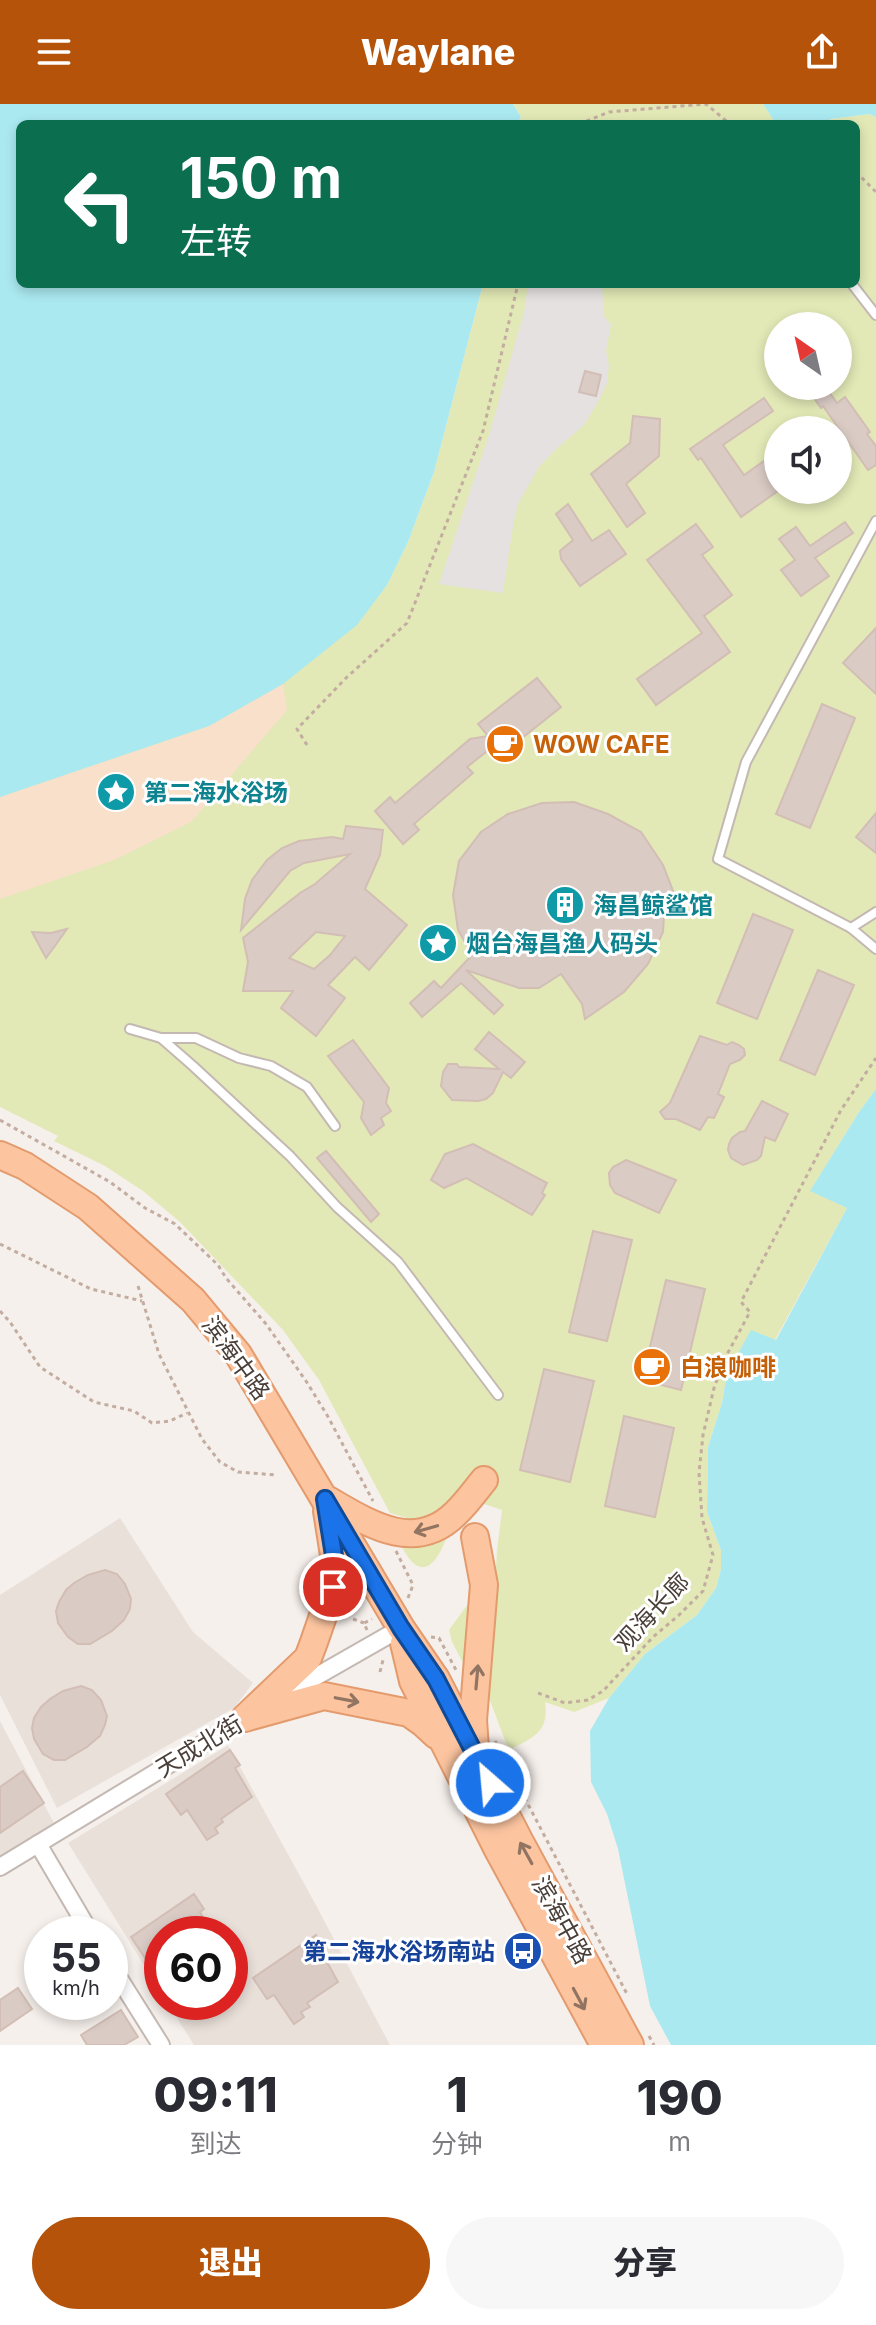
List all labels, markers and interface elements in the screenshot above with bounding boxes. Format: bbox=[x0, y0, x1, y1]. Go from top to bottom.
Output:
icon: menu bbox=[32, 30, 76, 74]
text: Waylane bbox=[361, 30, 515, 74]
icon: share bbox=[800, 30, 844, 74]
text: 150 m bbox=[180, 144, 342, 212]
icon: left bbox=[48, 152, 152, 256]
text: 左转 bbox=[180, 219, 252, 263]
north arrow bbox=[764, 312, 852, 400]
map controls bbox=[764, 312, 852, 504]
button: sound bbox=[764, 416, 852, 504]
cafe icon: WOW CAFE bbox=[484, 723, 526, 765]
place label: WOW CAFE bbox=[533, 730, 670, 759]
place icon: 第二海水浴场 bbox=[95, 771, 137, 813]
place label: 第二海水浴场 bbox=[144, 778, 288, 807]
building icon: 海昌鲸鲨馆 bbox=[544, 884, 586, 926]
place label: 海昌鲸鲨馆 bbox=[593, 891, 713, 920]
place icon: 烟台海昌渔人码头 bbox=[417, 922, 459, 964]
place label: 烟台海昌渔人码头 bbox=[466, 929, 658, 958]
street label: 滨海中路 bbox=[196, 1311, 276, 1405]
cafe icon: 白浪咖啡 bbox=[631, 1346, 673, 1388]
place label: 白浪咖啡 bbox=[680, 1353, 776, 1382]
one-way arrow bbox=[414, 1523, 439, 1537]
pin bbox=[299, 1553, 367, 1621]
icon: arrive bbox=[311, 1565, 355, 1609]
street label: 观海长廊 bbox=[609, 1567, 695, 1657]
one-way arrow bbox=[470, 1664, 485, 1691]
one-way arrow bbox=[334, 1693, 359, 1708]
street label: 天成北街 bbox=[150, 1709, 248, 1783]
position arrow bbox=[448, 1741, 532, 1825]
one-way arrow bbox=[518, 1842, 533, 1866]
street label: 滨海中路 bbox=[526, 1871, 598, 1969]
speed limit sign: 60 bbox=[144, 1916, 248, 2020]
bus stop icon: 第二海水浴场南站 bbox=[502, 1930, 544, 1972]
text: 55 bbox=[50, 1933, 102, 1982]
place label: 第二海水浴场南站 bbox=[303, 1937, 495, 1966]
text: km/h bbox=[52, 1976, 100, 2000]
one-way arrow bbox=[572, 1987, 588, 2011]
text: 09:11 bbox=[153, 2065, 278, 2124]
text: 1 bbox=[446, 2065, 468, 2124]
text: 190 bbox=[636, 2068, 723, 2127]
text: m bbox=[668, 2126, 691, 2157]
text: 到达 bbox=[190, 2128, 242, 2159]
text: 分钟 bbox=[431, 2128, 483, 2159]
button: 退出 bbox=[32, 2217, 430, 2309]
button: 分享 bbox=[446, 2217, 844, 2309]

